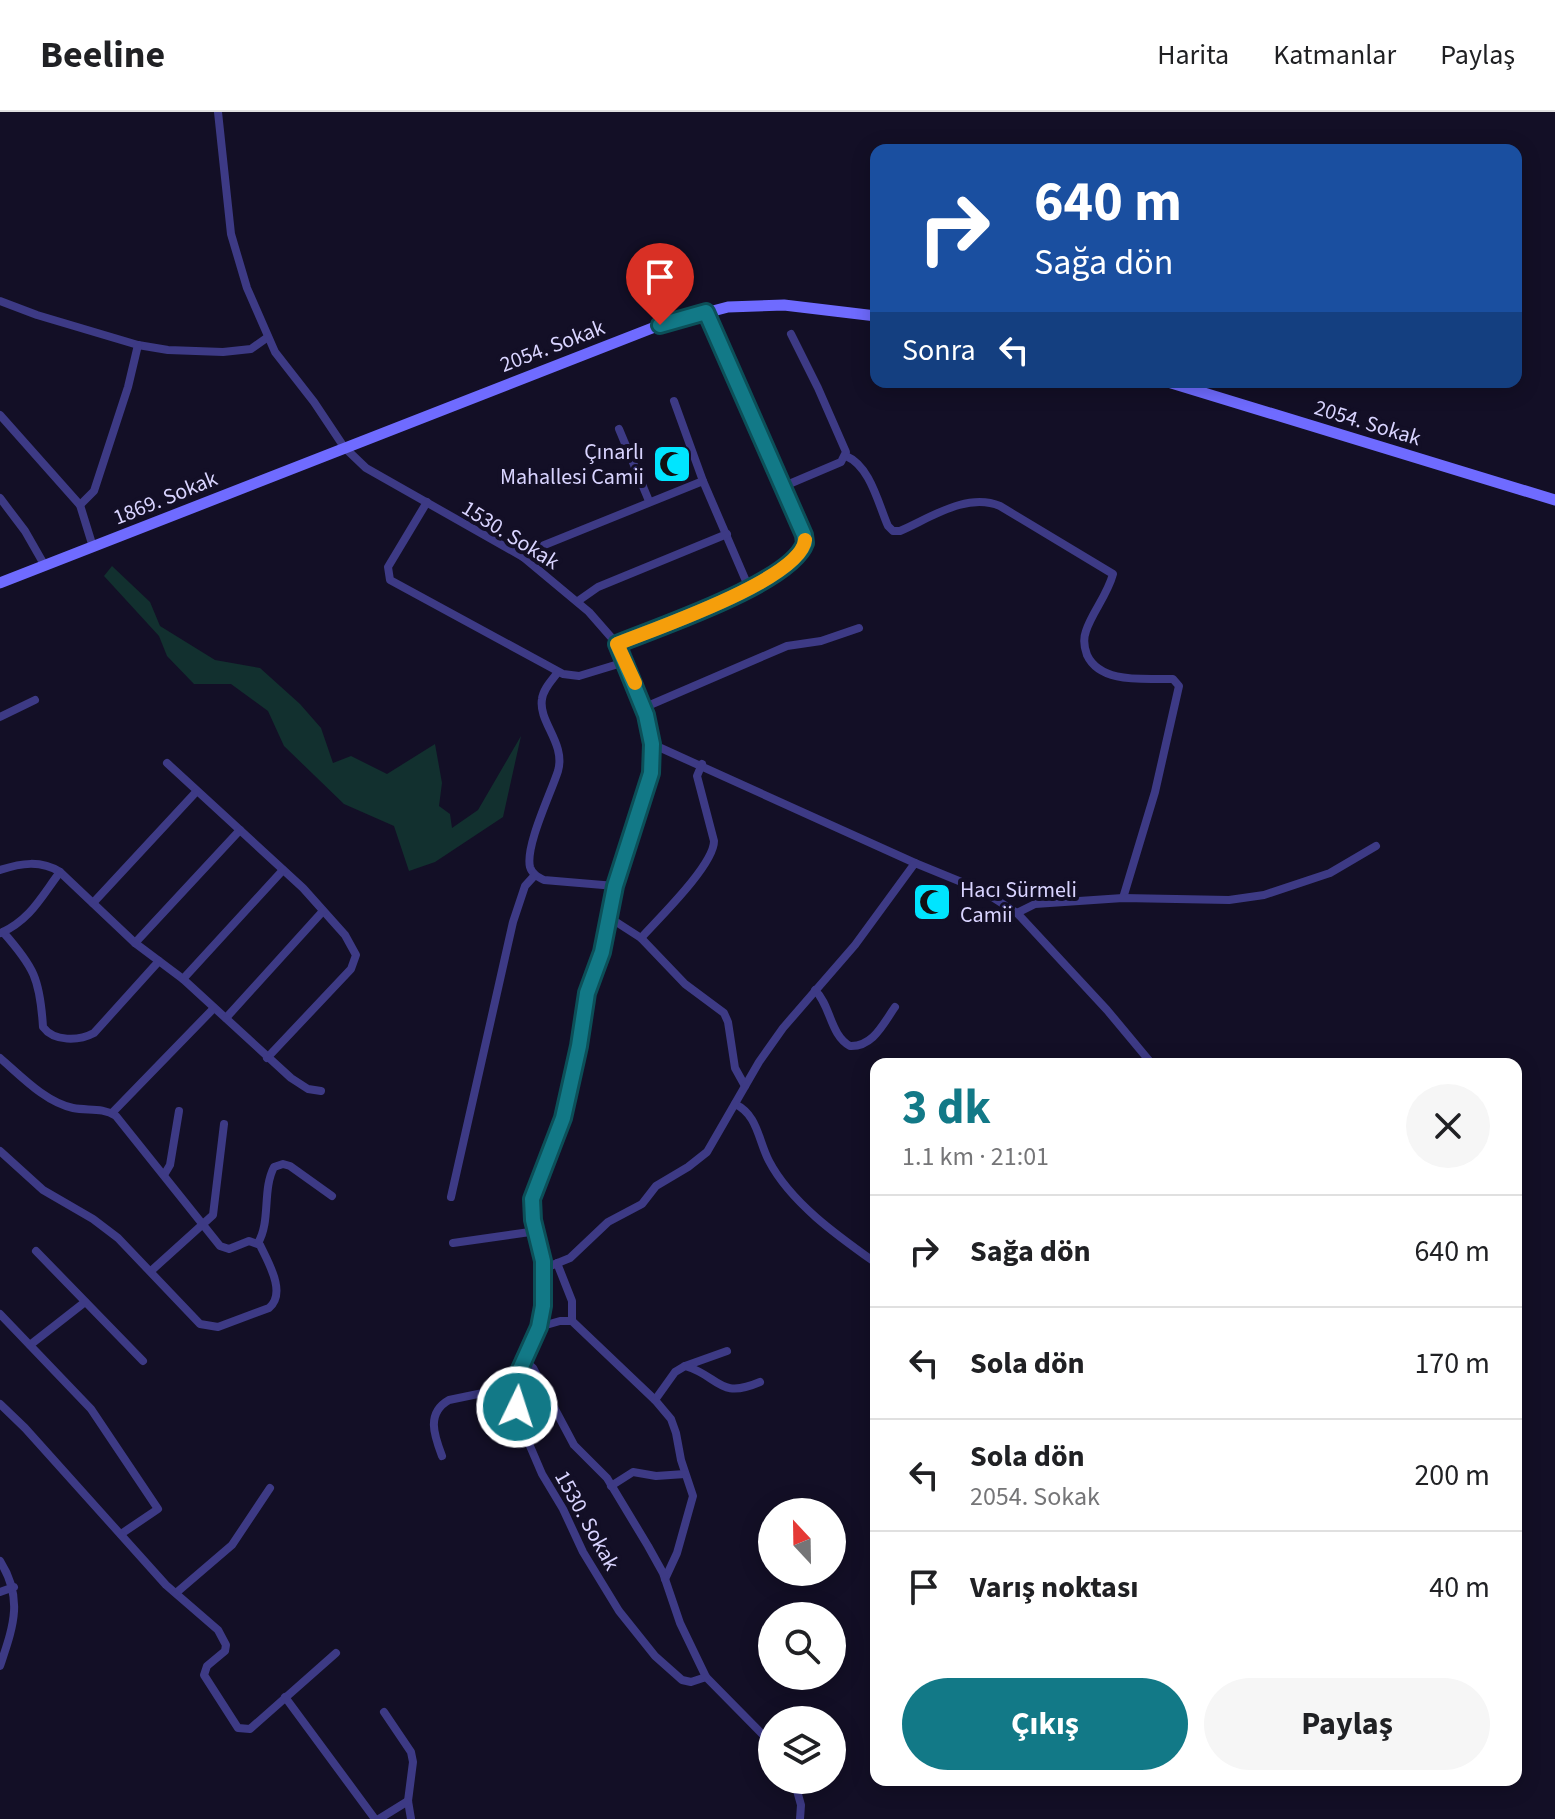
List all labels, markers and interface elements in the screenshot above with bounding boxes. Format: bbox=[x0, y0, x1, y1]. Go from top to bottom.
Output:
text: Beeline bbox=[40, 28, 165, 82]
text: Harita bbox=[1157, 35, 1229, 75]
text: Katmanlar bbox=[1273, 35, 1396, 75]
text: Paylaş bbox=[1440, 35, 1515, 75]
text: 640 m bbox=[1034, 163, 1182, 242]
icon: right bbox=[902, 176, 1006, 280]
text: Sağa dön bbox=[1034, 237, 1173, 288]
pin bbox=[626, 243, 694, 325]
icon: arrive bbox=[638, 255, 682, 299]
street label: 2054. Sokak bbox=[495, 311, 610, 381]
icon: left bbox=[992, 328, 1036, 372]
text: Sonra bbox=[902, 329, 976, 372]
street label: 2054. Sokak bbox=[1310, 392, 1425, 454]
place label: Çınarlı Mahallesi Camii bbox=[500, 436, 644, 493]
mosque icon: Çınarlı Mahallesi Camii bbox=[651, 443, 693, 485]
street label: 1869. Sokak bbox=[108, 462, 222, 533]
street label: 1530. Sokak bbox=[455, 492, 566, 578]
place label: Hacı Sürmeli Camii bbox=[960, 874, 1077, 931]
mosque icon: Hacı Sürmeli Camii bbox=[911, 881, 953, 923]
text: 3 dk bbox=[902, 1074, 991, 1142]
button: close bbox=[1406, 1084, 1490, 1168]
text: 1.1 km · 21:01 bbox=[902, 1138, 1049, 1175]
icon: right bbox=[902, 1229, 946, 1273]
text: Sağa dön bbox=[970, 1230, 1091, 1273]
text: 640 m bbox=[1414, 1230, 1490, 1273]
icon: left bbox=[902, 1341, 946, 1385]
text: Sola dön bbox=[970, 1342, 1085, 1385]
text: 170 m bbox=[1414, 1342, 1490, 1385]
position arrow bbox=[475, 1365, 559, 1449]
text: Sola dön bbox=[970, 1435, 1085, 1478]
icon: left bbox=[902, 1453, 946, 1497]
text: 200 m bbox=[1414, 1454, 1490, 1497]
street label: 1530. Sokak bbox=[546, 1465, 628, 1576]
text: 2054. Sokak bbox=[970, 1478, 1100, 1515]
north arrow bbox=[758, 1498, 846, 1586]
map controls bbox=[758, 1498, 846, 1794]
icon: arrive bbox=[902, 1565, 946, 1609]
text: Varış noktası bbox=[970, 1566, 1138, 1609]
text: 40 m bbox=[1429, 1566, 1490, 1609]
button: search bbox=[758, 1602, 846, 1690]
button: Çıkış bbox=[902, 1678, 1188, 1770]
button: Paylaş bbox=[1204, 1678, 1490, 1770]
button: layers bbox=[758, 1706, 846, 1794]

